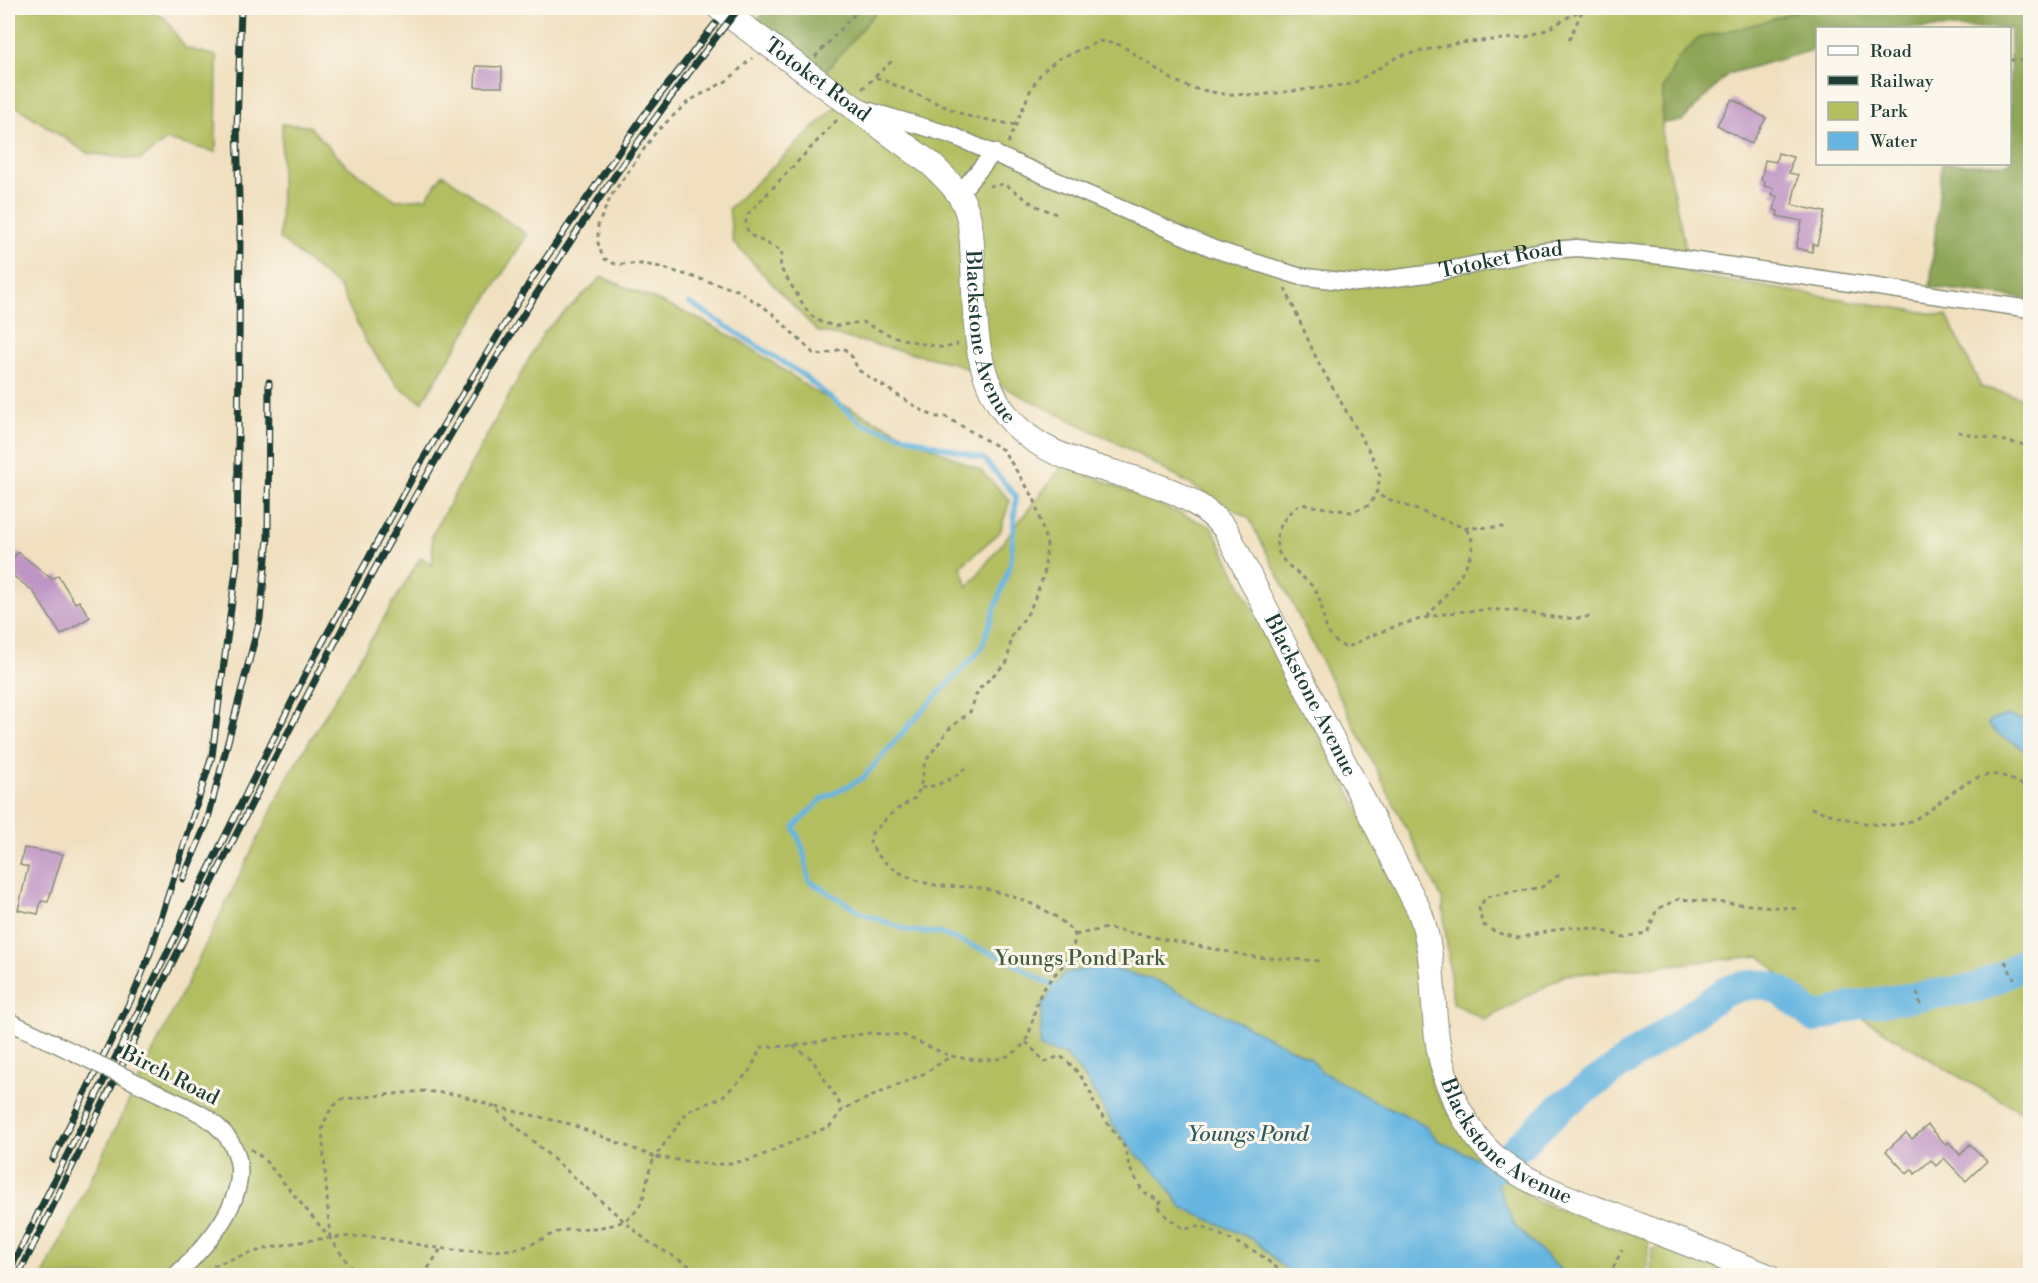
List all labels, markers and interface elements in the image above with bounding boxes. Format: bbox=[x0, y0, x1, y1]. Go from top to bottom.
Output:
legend bbox=[1816, 27, 2011, 165]
street label: Totoket Road bbox=[759, 33, 876, 128]
text: Road bbox=[1870, 40, 1913, 63]
text: Railway bbox=[1870, 70, 1934, 93]
text: Park bbox=[1870, 100, 1909, 123]
text: Water bbox=[1869, 130, 1918, 153]
street label: Totoket Road bbox=[1437, 236, 1564, 285]
street label: Blackstone Avenue bbox=[959, 249, 1021, 429]
street label: Blackstone Avenue bbox=[1258, 609, 1362, 781]
park label: Youngs Pond Park bbox=[994, 946, 1166, 972]
street label: Birch Road bbox=[116, 1040, 223, 1112]
street label: Blackstone Avenue bbox=[1434, 1074, 1576, 1211]
water label: Youngs Pond bbox=[1188, 1121, 1310, 1148]

